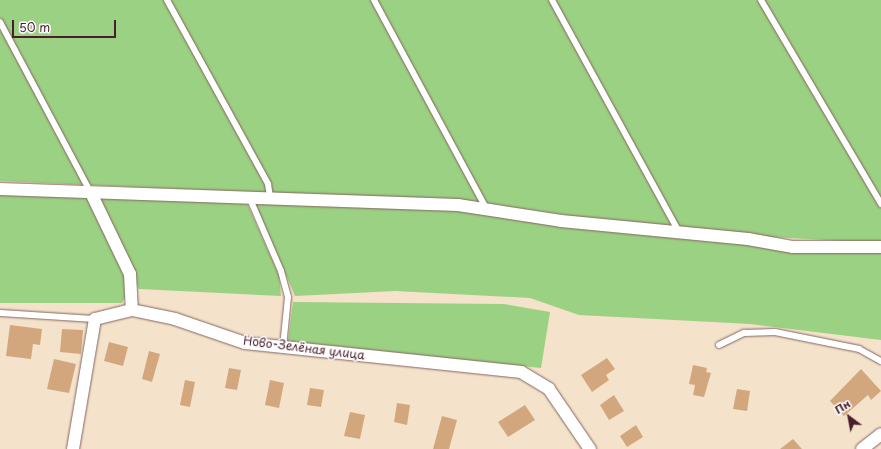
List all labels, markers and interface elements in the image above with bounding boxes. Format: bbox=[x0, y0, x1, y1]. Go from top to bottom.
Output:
scale bar bbox=[14, 12, 118, 38]
text: 50 m bbox=[19, 18, 50, 36]
street label: Ново-Зелёная улица bbox=[242, 333, 366, 363]
text: Пн bbox=[831, 395, 854, 418]
north arrow bbox=[829, 397, 869, 437]

